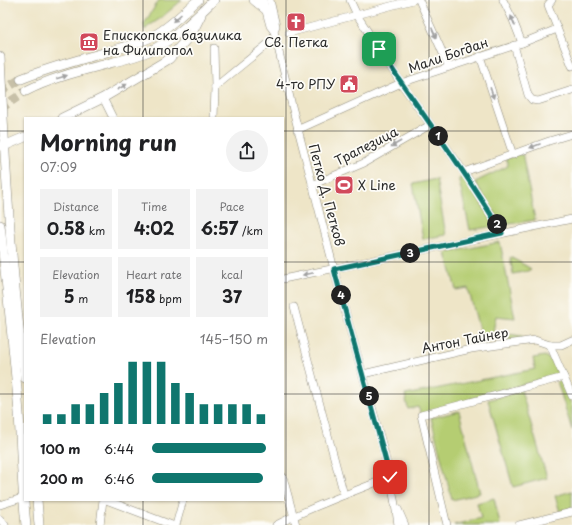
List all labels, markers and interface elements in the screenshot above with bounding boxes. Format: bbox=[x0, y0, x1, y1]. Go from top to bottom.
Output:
church icon: Св. Петка bbox=[285, 11, 307, 33]
one-way arrow bbox=[173, 13, 182, 22]
one-way arrow bbox=[510, 15, 517, 27]
place label: Епископска базилика на Филипопол bbox=[103, 25, 242, 59]
one-way arrow bbox=[431, 28, 437, 39]
museum icon: Епископска базилика на Филипопол bbox=[78, 31, 100, 53]
place label: Св. Петка bbox=[264, 32, 329, 51]
pin bbox=[362, 32, 396, 66]
street label: Мали Богдан bbox=[405, 32, 490, 77]
icon: arrive bbox=[368, 38, 390, 60]
public building icon: 4-то РПУ bbox=[338, 73, 360, 95]
one-way arrow bbox=[57, 74, 69, 80]
place label: 4-то РПУ bbox=[276, 74, 336, 93]
one-way arrow bbox=[116, 83, 127, 90]
one-way arrow bbox=[490, 88, 496, 100]
street label: Трапезица bbox=[331, 121, 401, 170]
text: Morning run bbox=[40, 125, 177, 158]
pin: 1 bbox=[428, 126, 448, 146]
text: 1 bbox=[435, 127, 441, 144]
button: share bbox=[226, 130, 268, 172]
one-way arrow bbox=[390, 141, 402, 148]
street label: Петко Д. Петков bbox=[305, 142, 350, 248]
one-way arrow bbox=[529, 144, 541, 150]
text: 07:09 bbox=[40, 157, 77, 176]
sports icon: X Line bbox=[333, 174, 355, 196]
place label: X Line bbox=[358, 175, 396, 194]
text: Distance bbox=[53, 198, 99, 215]
text: Time bbox=[141, 198, 167, 215]
text: Pace bbox=[220, 198, 244, 215]
pin: 2 bbox=[487, 214, 507, 234]
text: 0.58 bbox=[47, 215, 85, 241]
text: 4:02 bbox=[134, 215, 174, 241]
text: 6:57 bbox=[201, 215, 238, 241]
text: 2 bbox=[493, 215, 501, 232]
text: km bbox=[85, 222, 105, 239]
text: /km bbox=[238, 222, 263, 239]
pin: 3 bbox=[400, 243, 420, 263]
text: 3 bbox=[406, 244, 414, 261]
text: Elevation bbox=[52, 266, 100, 283]
text: Heart rate bbox=[126, 266, 182, 283]
text: kcal bbox=[221, 266, 243, 283]
one-way arrow bbox=[302, 271, 314, 277]
text: 5 bbox=[64, 283, 75, 309]
text: 158 bbox=[126, 283, 156, 309]
text: 37 bbox=[222, 283, 242, 309]
pin: 4 bbox=[331, 285, 351, 305]
text: 4 bbox=[337, 286, 345, 303]
text: m bbox=[75, 290, 88, 307]
text: bpm bbox=[156, 290, 182, 307]
street label: Антон Тайнер bbox=[420, 322, 510, 357]
text: Elevation bbox=[40, 329, 96, 348]
text: 145–150 m bbox=[200, 329, 268, 348]
pin: 5 bbox=[359, 386, 379, 406]
text: 5 bbox=[365, 387, 373, 404]
text: 100 m bbox=[40, 439, 81, 458]
text: 6:44 bbox=[104, 439, 134, 458]
pin bbox=[373, 460, 407, 494]
icon: check bbox=[379, 466, 401, 488]
text: 200 m bbox=[40, 469, 84, 488]
text: 6:46 bbox=[104, 469, 135, 488]

